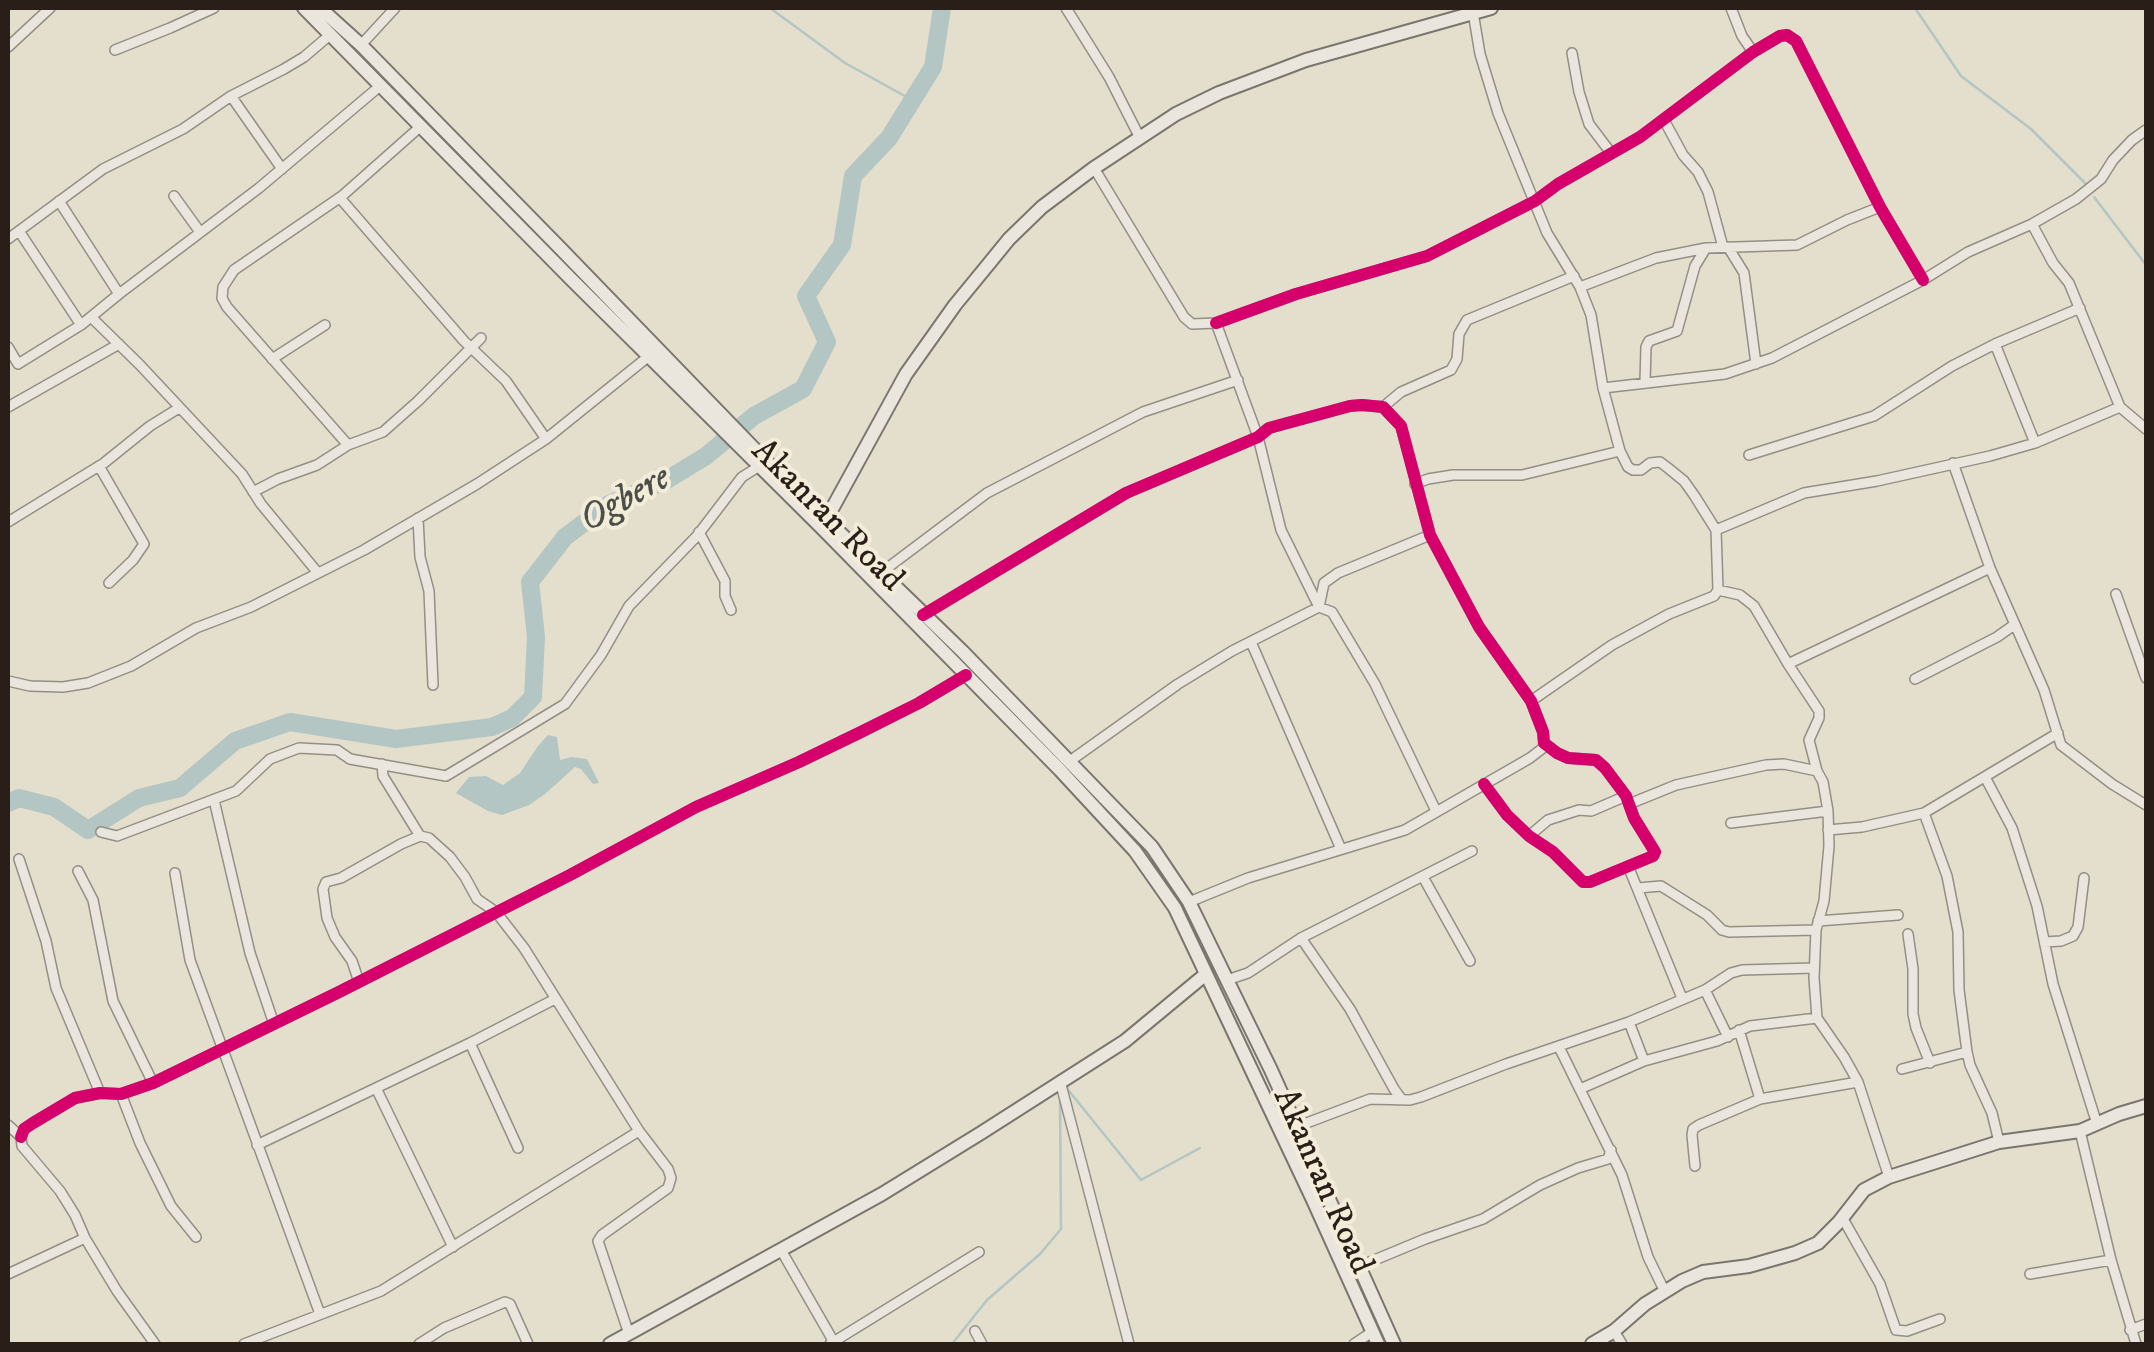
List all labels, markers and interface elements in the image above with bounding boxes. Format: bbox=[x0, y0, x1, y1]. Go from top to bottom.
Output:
street label: Akanran Road bbox=[741, 432, 911, 602]
water label: Ogbere bbox=[573, 457, 679, 545]
street label: Akanran Road bbox=[1261, 1083, 1381, 1281]

